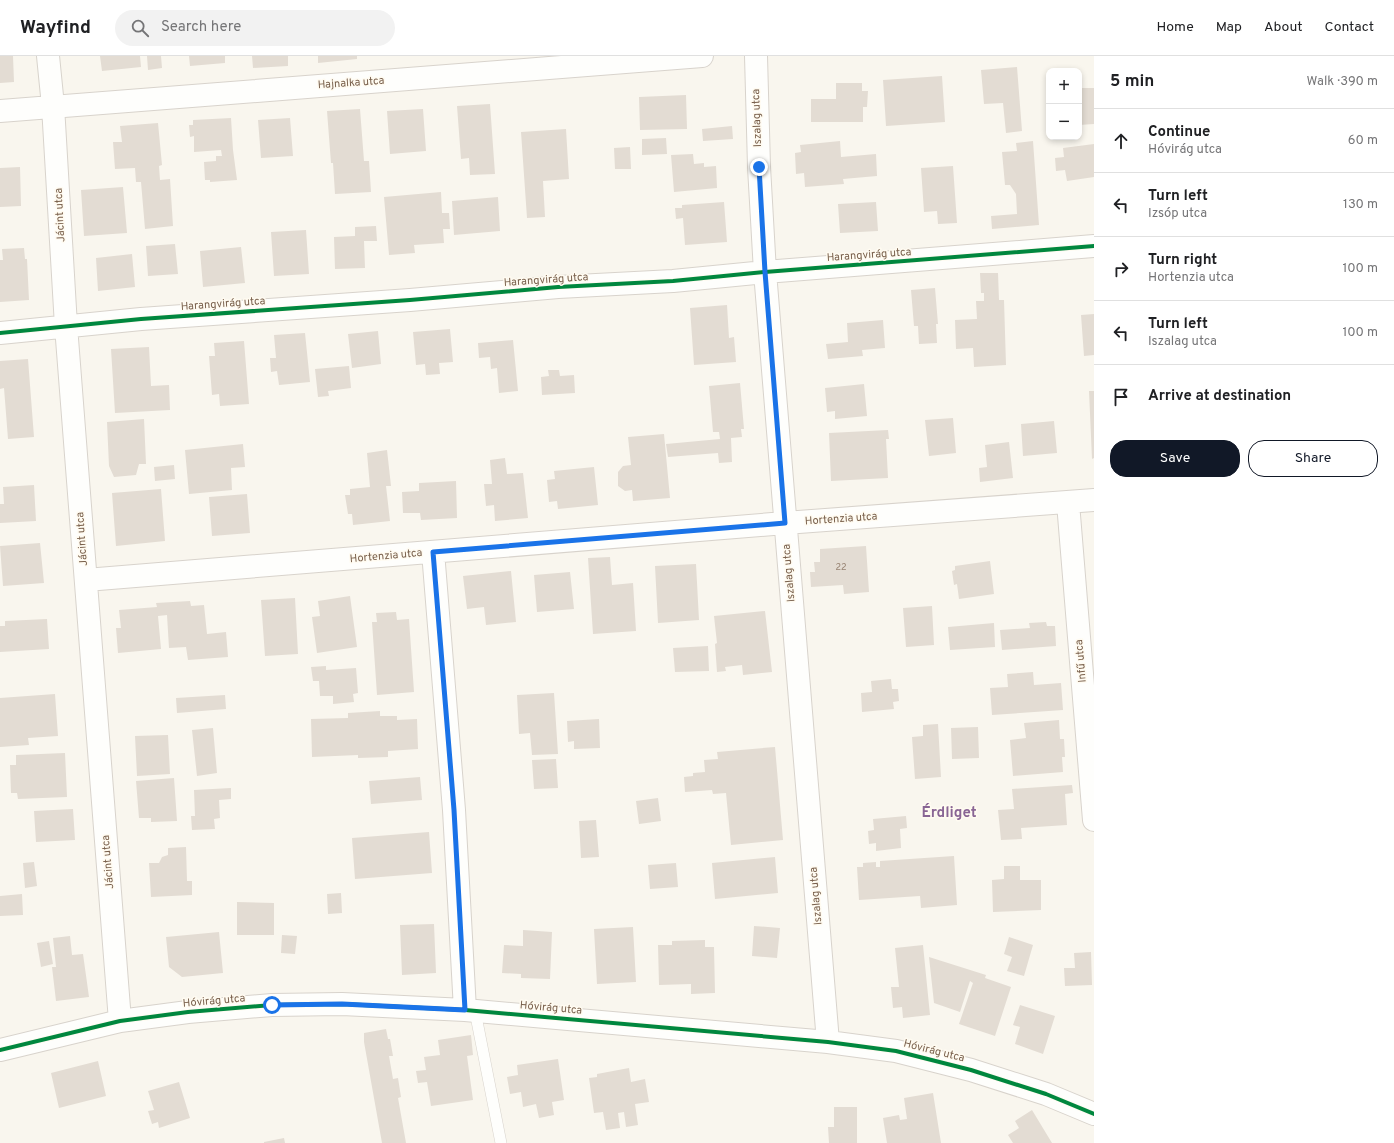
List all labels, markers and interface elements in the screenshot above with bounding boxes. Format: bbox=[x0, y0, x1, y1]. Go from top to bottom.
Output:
search box bbox=[115, 10, 395, 46]
text: Wayfind bbox=[20, 16, 91, 40]
icon: search bbox=[129, 17, 151, 39]
text: Search here bbox=[161, 18, 241, 37]
text: Home bbox=[1157, 19, 1194, 36]
text: Map bbox=[1216, 19, 1242, 36]
text: About bbox=[1264, 19, 1303, 36]
text: Contact bbox=[1325, 19, 1374, 36]
map controls bbox=[1046, 68, 1082, 140]
button: + bbox=[1046, 68, 1082, 104]
text: 5 min bbox=[1110, 71, 1154, 93]
street label: Hajnalka utca bbox=[317, 74, 385, 92]
text: Walk · 390 m bbox=[1307, 74, 1378, 90]
street label: Iszalag utca bbox=[749, 88, 765, 147]
button: − bbox=[1046, 104, 1082, 140]
text: Continue bbox=[1148, 123, 1210, 142]
icon: ahead bbox=[1110, 130, 1132, 152]
text: 60 m bbox=[1348, 133, 1378, 149]
text: Hóvirág utca bbox=[1148, 142, 1222, 158]
route end bbox=[750, 158, 768, 176]
street label: Jácint utca bbox=[52, 187, 68, 242]
text: Turn left bbox=[1148, 187, 1208, 206]
icon: left bbox=[1110, 194, 1132, 216]
text: 130 m bbox=[1343, 197, 1378, 213]
text: Izsóp utca bbox=[1148, 206, 1207, 222]
street label: Harangvirág utca bbox=[826, 245, 912, 265]
text: Turn right bbox=[1148, 251, 1217, 270]
icon: right bbox=[1110, 258, 1132, 280]
text: 100 m bbox=[1342, 261, 1378, 277]
street label: Harangvirág utca bbox=[503, 270, 589, 290]
text: Hortenzia utca bbox=[1148, 270, 1234, 286]
street label: Harangvirág utca bbox=[180, 294, 266, 314]
text: Turn left bbox=[1148, 315, 1208, 334]
icon: left bbox=[1110, 322, 1132, 344]
text: 100 m bbox=[1342, 325, 1378, 341]
text: Iszalag utca bbox=[1148, 334, 1217, 350]
icon: arrive bbox=[1110, 386, 1132, 408]
text: Arrive at destination bbox=[1148, 387, 1291, 406]
button: Save bbox=[1110, 440, 1240, 477]
button: Share bbox=[1248, 440, 1378, 477]
street label: Hortenzia utca bbox=[804, 509, 878, 529]
street label: Jácint utca bbox=[73, 511, 91, 567]
street label: Iszalag utca bbox=[779, 543, 799, 603]
street label: Hortenzia utca bbox=[349, 546, 423, 566]
house number: 22 bbox=[835, 562, 847, 573]
street label: Infű utca bbox=[1072, 639, 1090, 683]
district label: Érdliget bbox=[921, 803, 977, 823]
street label: Jácint utca bbox=[99, 834, 117, 890]
street label: Iszalag utca bbox=[806, 866, 826, 926]
street label: Hóvirág utca bbox=[182, 991, 246, 1011]
route start bbox=[263, 996, 281, 1014]
street label: Hóvirág utca bbox=[519, 998, 583, 1018]
street label: Hóvirág utca bbox=[902, 1037, 966, 1065]

